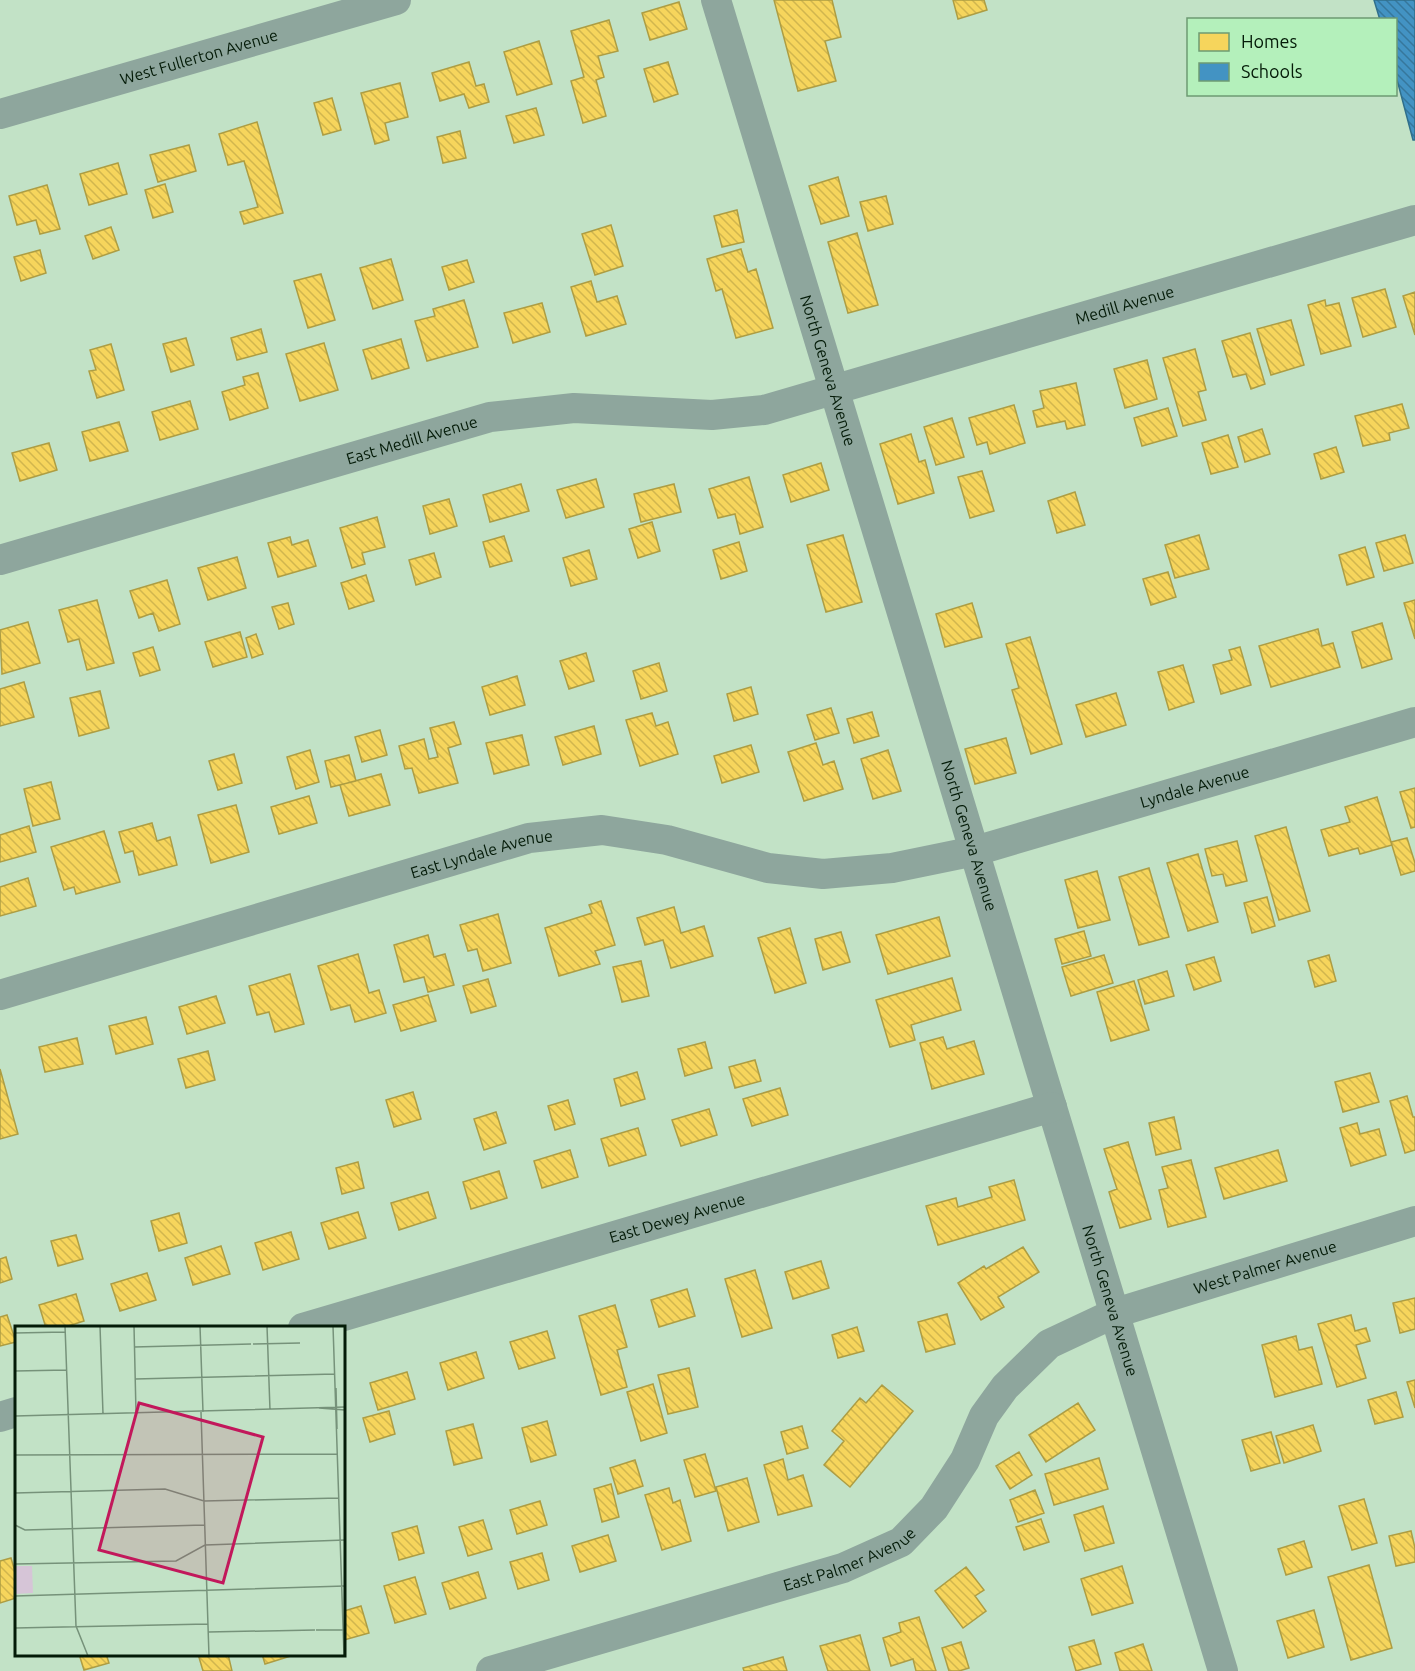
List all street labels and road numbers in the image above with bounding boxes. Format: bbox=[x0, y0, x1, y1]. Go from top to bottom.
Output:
street label: West Fullerton Avenue bbox=[118, 25, 280, 88]
street label: Medill Avenue bbox=[1073, 282, 1176, 328]
street label: North Geneva Avenue bbox=[797, 293, 860, 448]
street label: East Medill Avenue bbox=[344, 412, 480, 468]
street label: North Geneva Avenue bbox=[938, 758, 1001, 913]
street label: Lyndale Avenue bbox=[1138, 762, 1251, 811]
street label: East Lyndale Avenue bbox=[408, 826, 554, 882]
street label: East Dewey Avenue bbox=[607, 1189, 747, 1246]
street label: North Geneva Avenue bbox=[1079, 1223, 1142, 1378]
street label: West Palmer Avenue bbox=[1191, 1237, 1339, 1297]
street label: East Palmer Avenue bbox=[781, 1524, 919, 1594]

